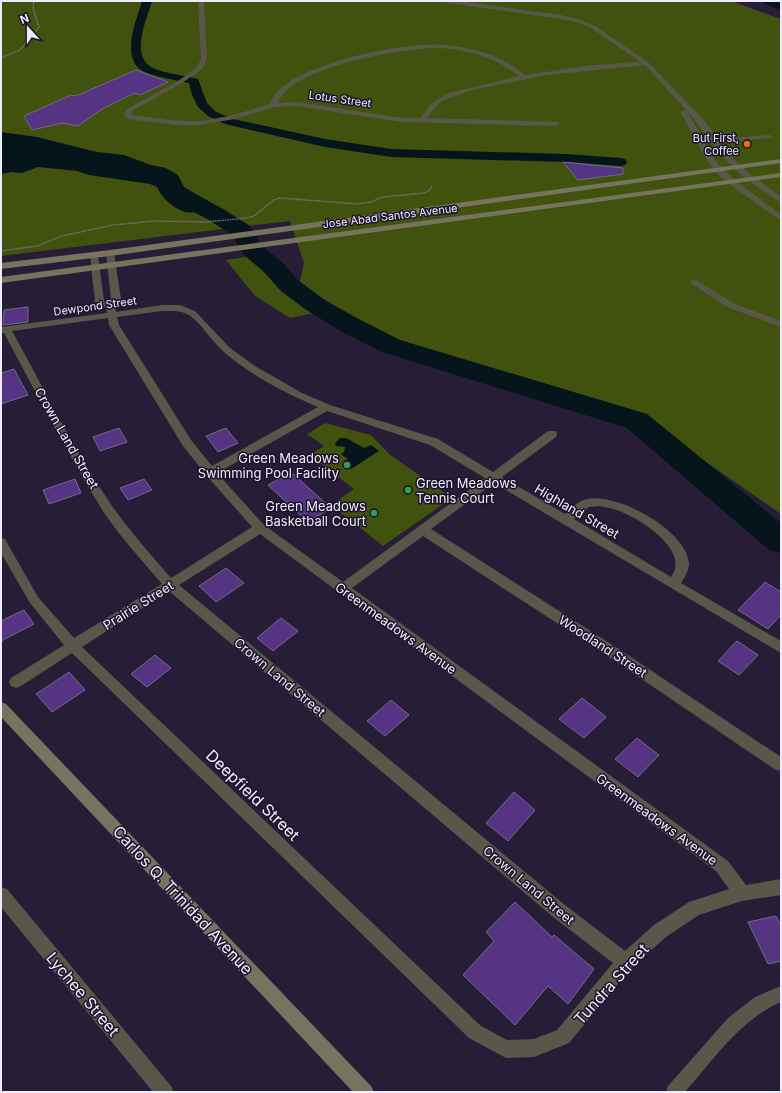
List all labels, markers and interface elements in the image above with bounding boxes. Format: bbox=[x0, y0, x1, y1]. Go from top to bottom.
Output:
north arrow bbox=[8, 8, 48, 48]
text: N bbox=[18, 11, 31, 27]
street label: Lotus Street bbox=[308, 88, 372, 110]
place label: But First, Coffee bbox=[693, 131, 739, 158]
marker: But First, Coffee bbox=[742, 139, 752, 149]
street label: Jose Abad Santos Avenue bbox=[322, 201, 458, 231]
street label: Dewpond Street bbox=[53, 293, 138, 319]
street label: Crown Land Street bbox=[31, 384, 103, 492]
place label: Green Meadows Swimming Pool Facility bbox=[198, 450, 339, 481]
marker: Green Meadows Swimming Pool Facility bbox=[342, 460, 352, 470]
place label: Green Meadows Tennis Court bbox=[416, 475, 517, 506]
street label: Highland Street bbox=[532, 480, 622, 542]
marker: Green Meadows Tennis Court bbox=[403, 485, 413, 495]
place label: Green Meadows Basketball Court bbox=[265, 498, 366, 529]
marker: Green Meadows Basketball Court bbox=[369, 508, 379, 518]
street label: Prairie Street bbox=[100, 577, 176, 633]
street label: Greenmeadows Avenue bbox=[332, 579, 460, 677]
street label: Woodland Street bbox=[556, 611, 650, 681]
street label: Crown Land Street bbox=[231, 634, 329, 720]
street label: Deepfield Street bbox=[202, 745, 304, 845]
street label: Greenmeadows Avenue bbox=[593, 770, 721, 868]
street label: Carlos Q. Trinidad Avenue bbox=[109, 821, 257, 979]
street label: Crown Land Street bbox=[480, 842, 578, 928]
street label: Tundra Street bbox=[569, 939, 653, 1029]
street label: Lychee Street bbox=[42, 948, 124, 1040]

